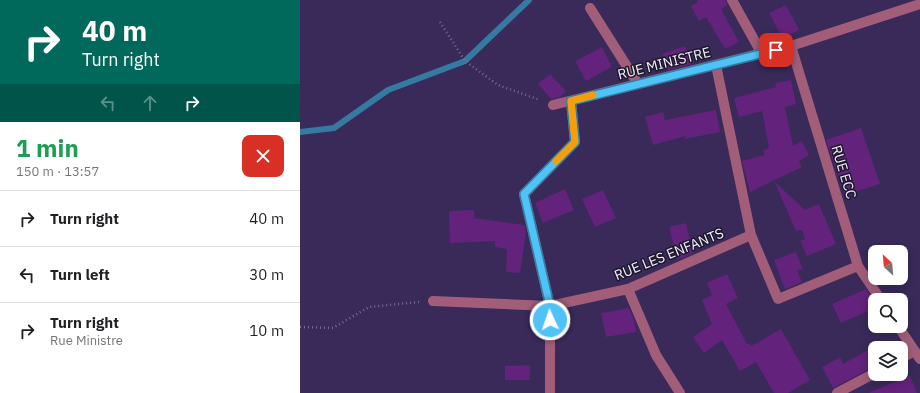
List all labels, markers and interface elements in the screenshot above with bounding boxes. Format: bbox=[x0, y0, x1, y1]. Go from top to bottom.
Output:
text: 40 m bbox=[82, 12, 147, 49]
icon: right bbox=[16, 16, 68, 68]
pin bbox=[759, 33, 793, 67]
icon: arrive bbox=[765, 39, 787, 61]
street label: RUE MINISTRE bbox=[616, 43, 712, 83]
text: Turn right bbox=[82, 48, 160, 71]
icon: left bbox=[97, 92, 119, 114]
icon: ahead bbox=[139, 92, 161, 114]
icon: right bbox=[181, 92, 203, 114]
text: 1 min bbox=[16, 132, 79, 164]
button: close bbox=[242, 135, 284, 177]
street label: RUE ECC bbox=[827, 143, 861, 201]
text: 150 m · 13:57 bbox=[16, 163, 99, 180]
icon: right bbox=[16, 208, 38, 230]
text: Turn right bbox=[50, 209, 119, 228]
text: 40 m bbox=[249, 209, 284, 228]
street label: RUE LES ENFANTS bbox=[612, 224, 726, 284]
north arrow bbox=[868, 245, 908, 285]
map controls bbox=[868, 245, 908, 381]
icon: left bbox=[16, 264, 38, 286]
text: Turn left bbox=[50, 265, 110, 284]
text: 30 m bbox=[249, 265, 284, 284]
button: search bbox=[868, 293, 908, 333]
position arrow bbox=[529, 299, 571, 341]
text: Turn right bbox=[50, 313, 119, 332]
icon: right bbox=[16, 320, 38, 342]
text: 10 m bbox=[249, 321, 284, 340]
text: Rue Ministre bbox=[50, 332, 123, 349]
button: layers bbox=[868, 341, 908, 381]

